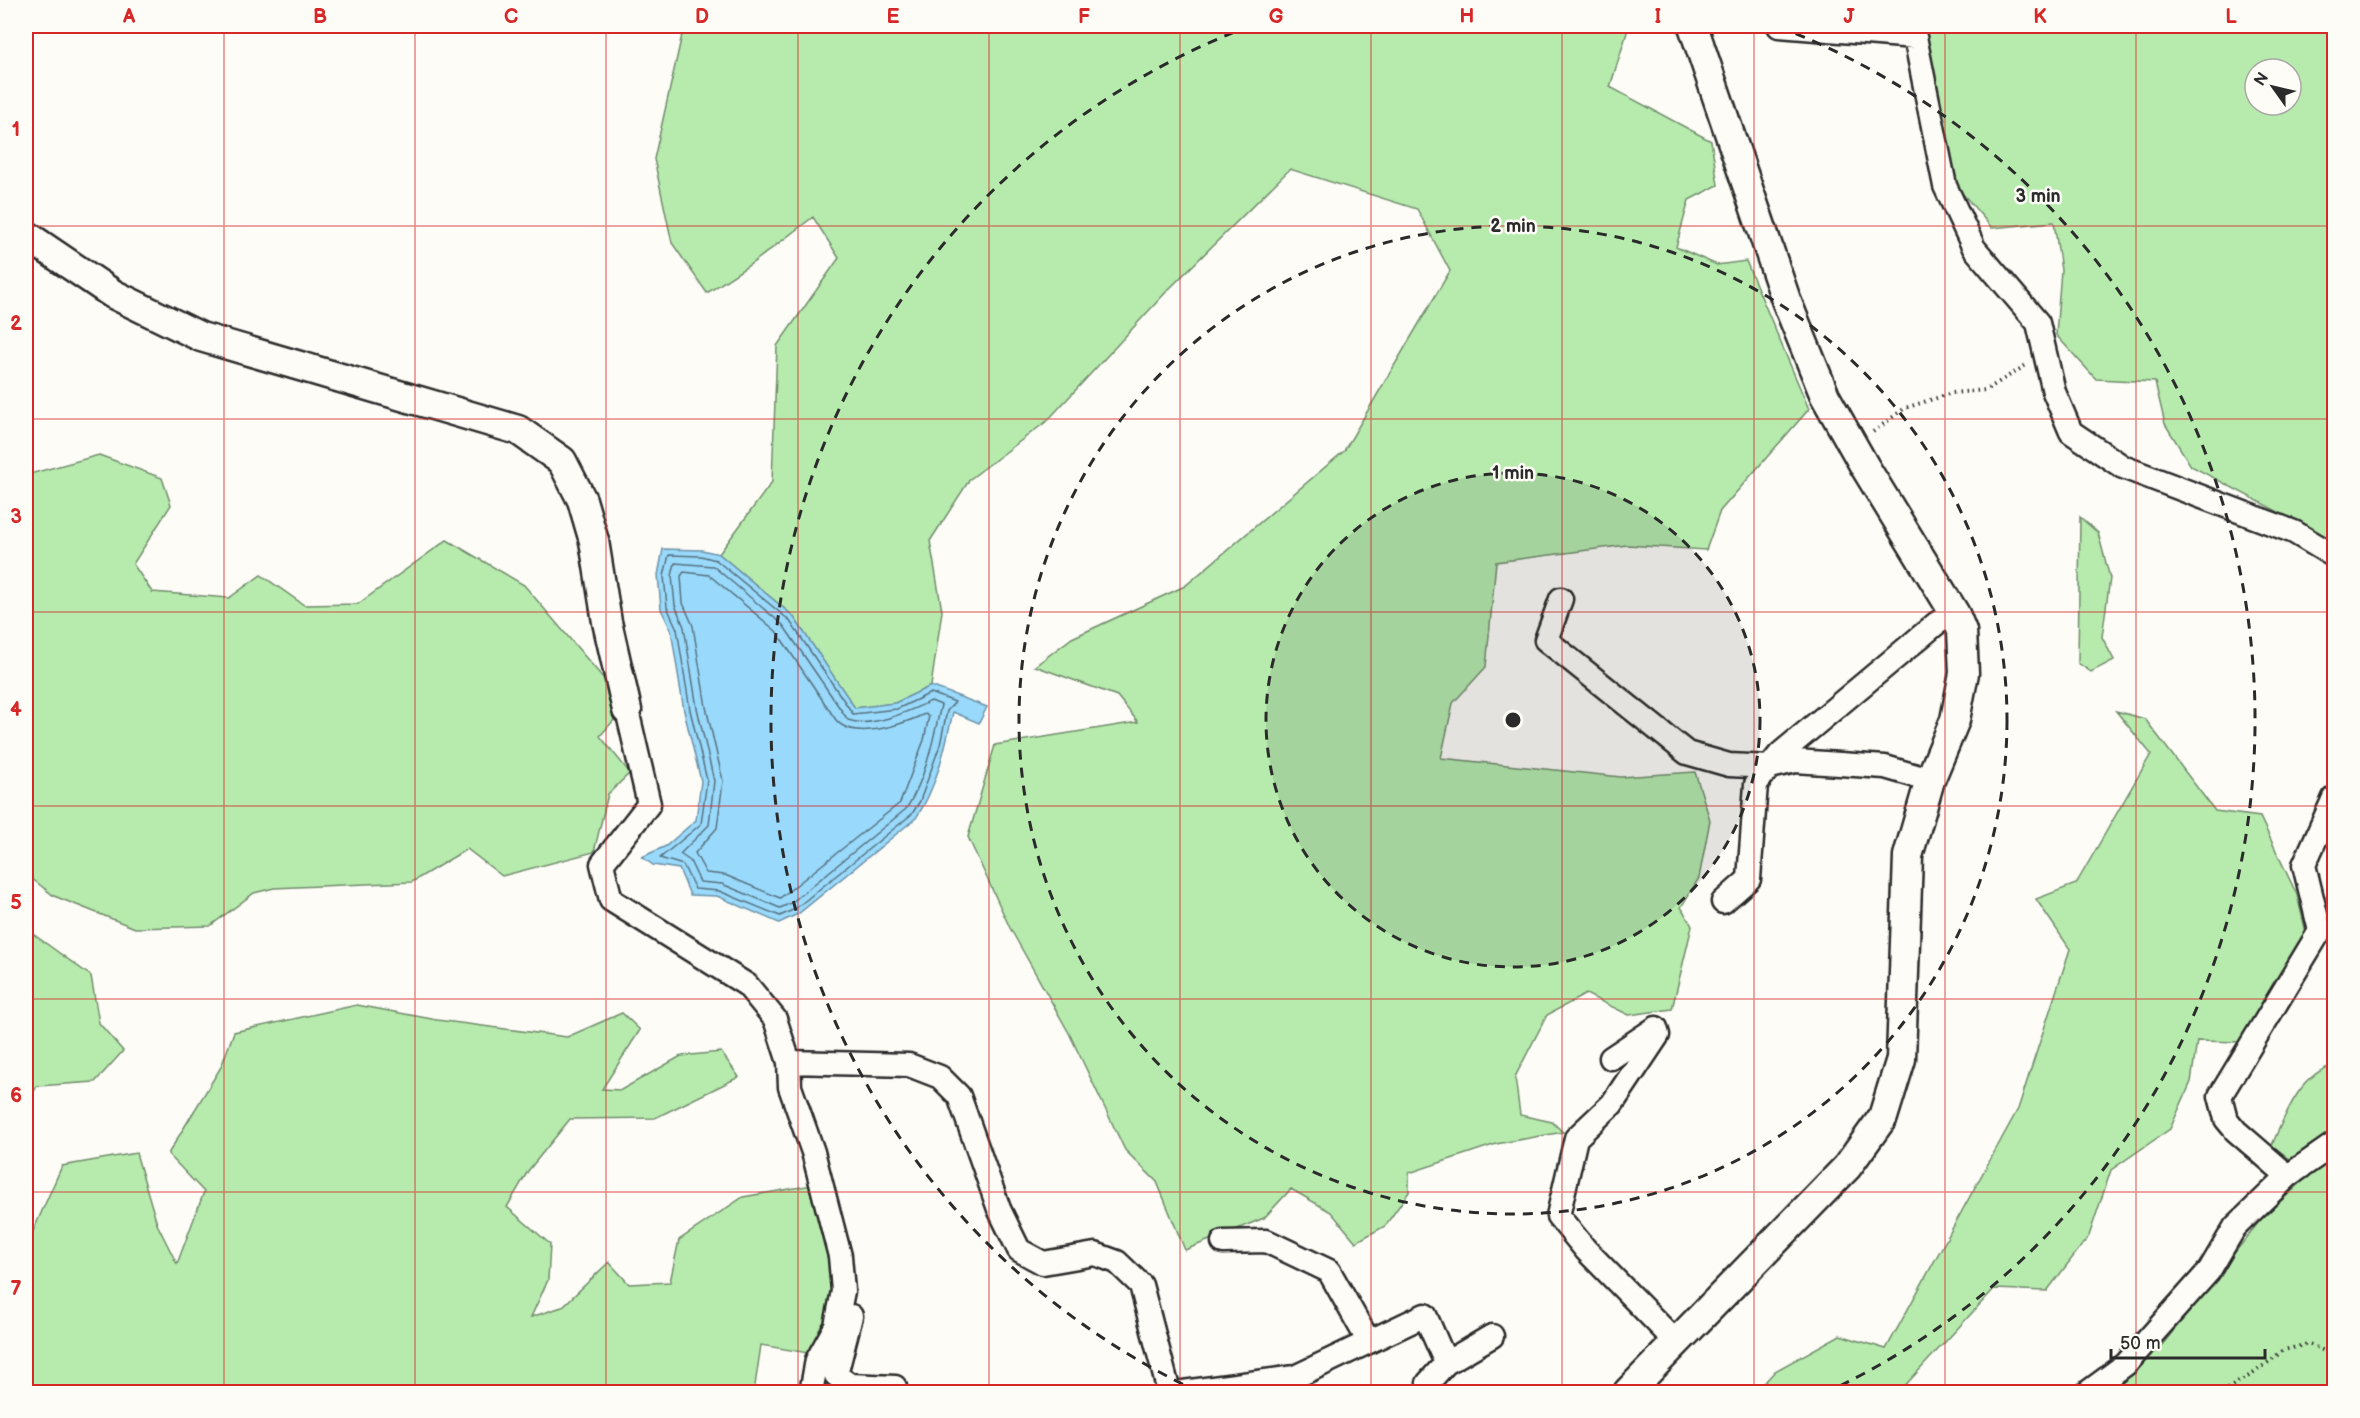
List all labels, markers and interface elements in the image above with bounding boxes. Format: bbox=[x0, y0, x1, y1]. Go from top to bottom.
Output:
text: A bbox=[122, 5, 136, 29]
text: B bbox=[313, 5, 327, 29]
text: C bbox=[504, 5, 518, 29]
text: D bbox=[695, 5, 709, 29]
text: E bbox=[887, 5, 900, 29]
text: F bbox=[1078, 5, 1090, 29]
text: G bbox=[1269, 5, 1284, 29]
text: H bbox=[1460, 5, 1474, 29]
text: I bbox=[1655, 5, 1661, 29]
text: J bbox=[1844, 5, 1856, 29]
text: K bbox=[2033, 5, 2047, 29]
text: L bbox=[2225, 5, 2237, 29]
north arrow bbox=[2243, 57, 2303, 117]
text: N bbox=[2251, 69, 2273, 90]
text: 1 bbox=[12, 118, 20, 142]
text: 3 min bbox=[2015, 186, 2061, 207]
text: 2 min bbox=[1490, 216, 1536, 237]
text: 2 bbox=[10, 312, 22, 336]
text: 1 min bbox=[1492, 463, 1534, 484]
text: 3 bbox=[10, 505, 22, 529]
text: 4 bbox=[10, 698, 22, 722]
centre of rings bbox=[1503, 710, 1523, 730]
text: 5 bbox=[10, 891, 22, 915]
text: 6 bbox=[10, 1084, 22, 1108]
text: 7 bbox=[10, 1277, 22, 1301]
scale bar bbox=[2111, 1322, 2266, 1360]
text: 50 m bbox=[2120, 1333, 2161, 1354]

